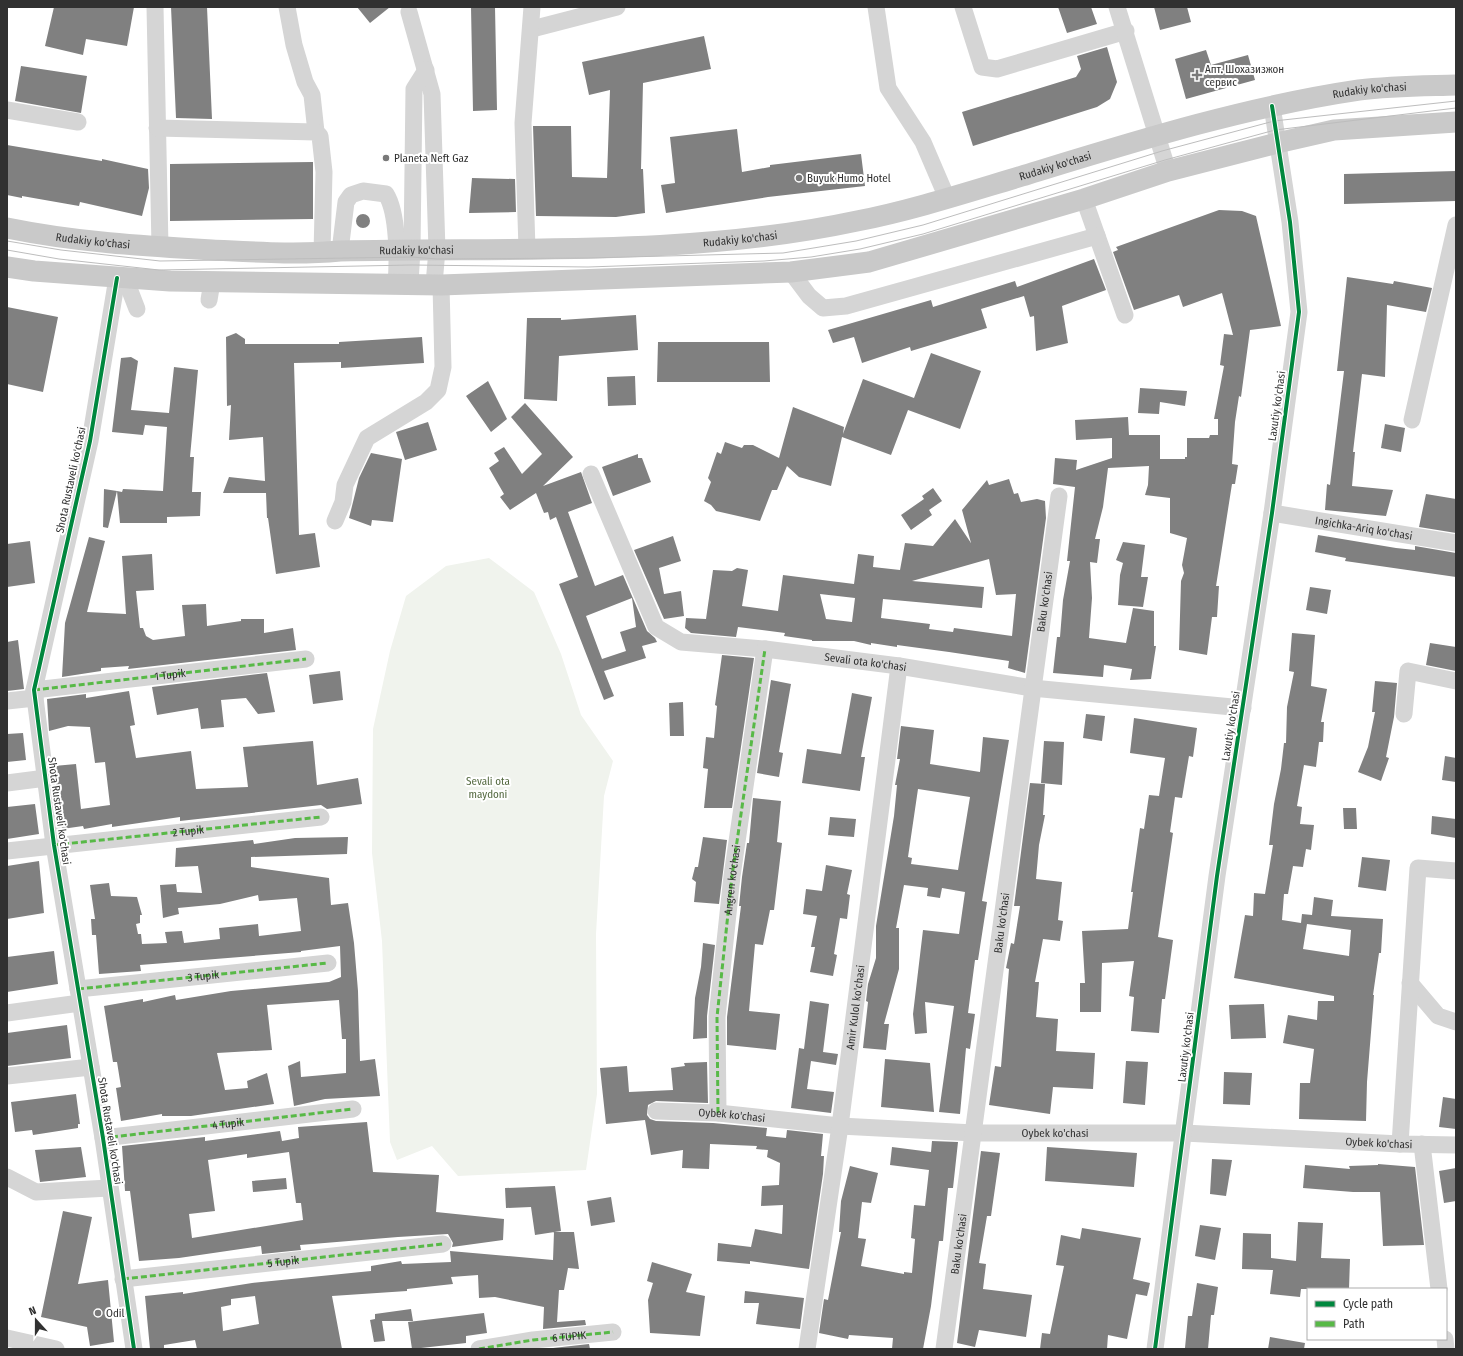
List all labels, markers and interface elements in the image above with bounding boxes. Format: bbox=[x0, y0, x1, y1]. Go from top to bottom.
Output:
place label: Апт. Шохазизжон сервис bbox=[1205, 63, 1284, 89]
marker: Апт. Шохазизжон сервис bbox=[1192, 70, 1202, 80]
street label: Rudakiy ko'chasi bbox=[1331, 80, 1407, 101]
street label: Rudakiy ko'chasi bbox=[1018, 149, 1093, 183]
place label: Planeta Neft Gaz bbox=[394, 152, 469, 165]
marker: Planeta Neft Gaz bbox=[381, 153, 391, 163]
place label: Buyuk Humo Hotel bbox=[807, 172, 891, 185]
marker: Buyuk Humo Hotel bbox=[794, 173, 804, 183]
street label: Rudakiy ko'chasi bbox=[703, 228, 778, 249]
street label: Rudakiy ko'chasi bbox=[55, 230, 131, 251]
street label: Rudakiy ko'chasi bbox=[379, 243, 454, 257]
street label: Laxutiy ko'chasi bbox=[1266, 370, 1288, 442]
street label: Shota Rustaveli ko'chasi bbox=[53, 425, 89, 534]
street label: Ingichka-Ariq ko'chasi bbox=[1314, 514, 1414, 542]
street label: Baku ko'chasi bbox=[1034, 570, 1055, 633]
street label: Sevali ota ko'chasi bbox=[824, 650, 908, 674]
street label: 1 Tupik bbox=[154, 666, 187, 683]
street label: Laxutiy ko'chasi bbox=[1219, 690, 1243, 762]
street label: Shota Rustaveli ko'chasi bbox=[45, 756, 73, 866]
park label: Sevali ota maydoni bbox=[466, 775, 510, 801]
street label: 2 Tupik bbox=[172, 823, 206, 839]
street label: Angren ko'chasi bbox=[721, 844, 743, 915]
street label: Baku ko'chasi bbox=[991, 892, 1012, 954]
street label: Amir Kulol ko'chasi bbox=[843, 964, 867, 1051]
street label: 3 Tupik bbox=[187, 968, 221, 984]
street label: Laxutiy ko'chasi bbox=[1175, 1011, 1197, 1083]
street label: Shota Rustaveli ko'chasi bbox=[95, 1076, 125, 1186]
street label: Oybek ko'chasi bbox=[698, 1106, 766, 1125]
street label: 4 Tupik bbox=[211, 1115, 246, 1132]
street label: Oybek ko'chasi bbox=[1022, 1127, 1089, 1140]
street label: Oybek ko'chasi bbox=[1345, 1135, 1413, 1151]
street label: Baku ko'chasi bbox=[948, 1213, 969, 1275]
street label: 5 Tupik bbox=[267, 1253, 300, 1270]
legend bbox=[1307, 1288, 1447, 1340]
text: Cycle path bbox=[1343, 1297, 1393, 1311]
north arrow bbox=[16, 1300, 56, 1340]
text: N bbox=[27, 1304, 38, 1318]
place label: Оdil bbox=[106, 1307, 125, 1320]
marker: Оdil bbox=[93, 1308, 103, 1318]
text: Path bbox=[1343, 1317, 1365, 1331]
street label: 6 TUPIK bbox=[551, 1328, 587, 1345]

